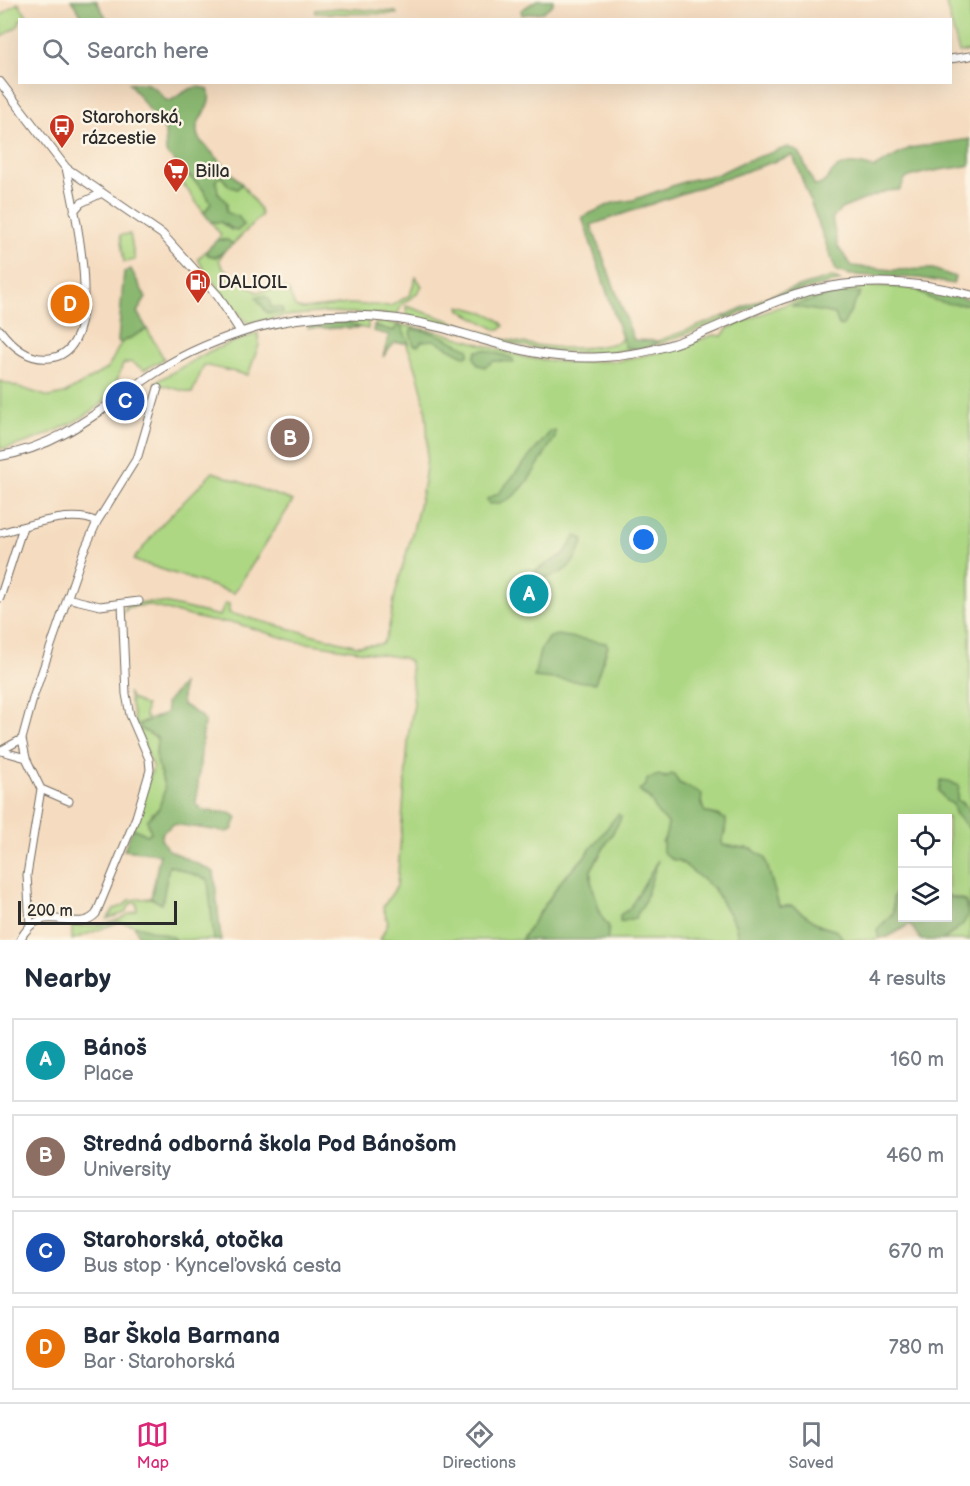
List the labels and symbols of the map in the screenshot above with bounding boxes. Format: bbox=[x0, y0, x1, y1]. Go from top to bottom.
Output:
place label: Starohorská, rázcestie bbox=[82, 107, 182, 149]
bus stop icon: Starohorská, rázcestie bbox=[47, 112, 77, 150]
supermarket icon: Billa bbox=[161, 156, 191, 194]
place label: Billa bbox=[195, 161, 230, 182]
fuel station icon: DALIOIL bbox=[183, 267, 213, 305]
place label: DALIOIL bbox=[218, 272, 288, 293]
pin: D bbox=[50, 282, 90, 326]
pin: C bbox=[106, 378, 144, 424]
pin: B bbox=[270, 416, 310, 460]
your location bbox=[629, 525, 658, 554]
pin: A bbox=[510, 572, 548, 616]
scale bar bbox=[18, 898, 177, 926]

